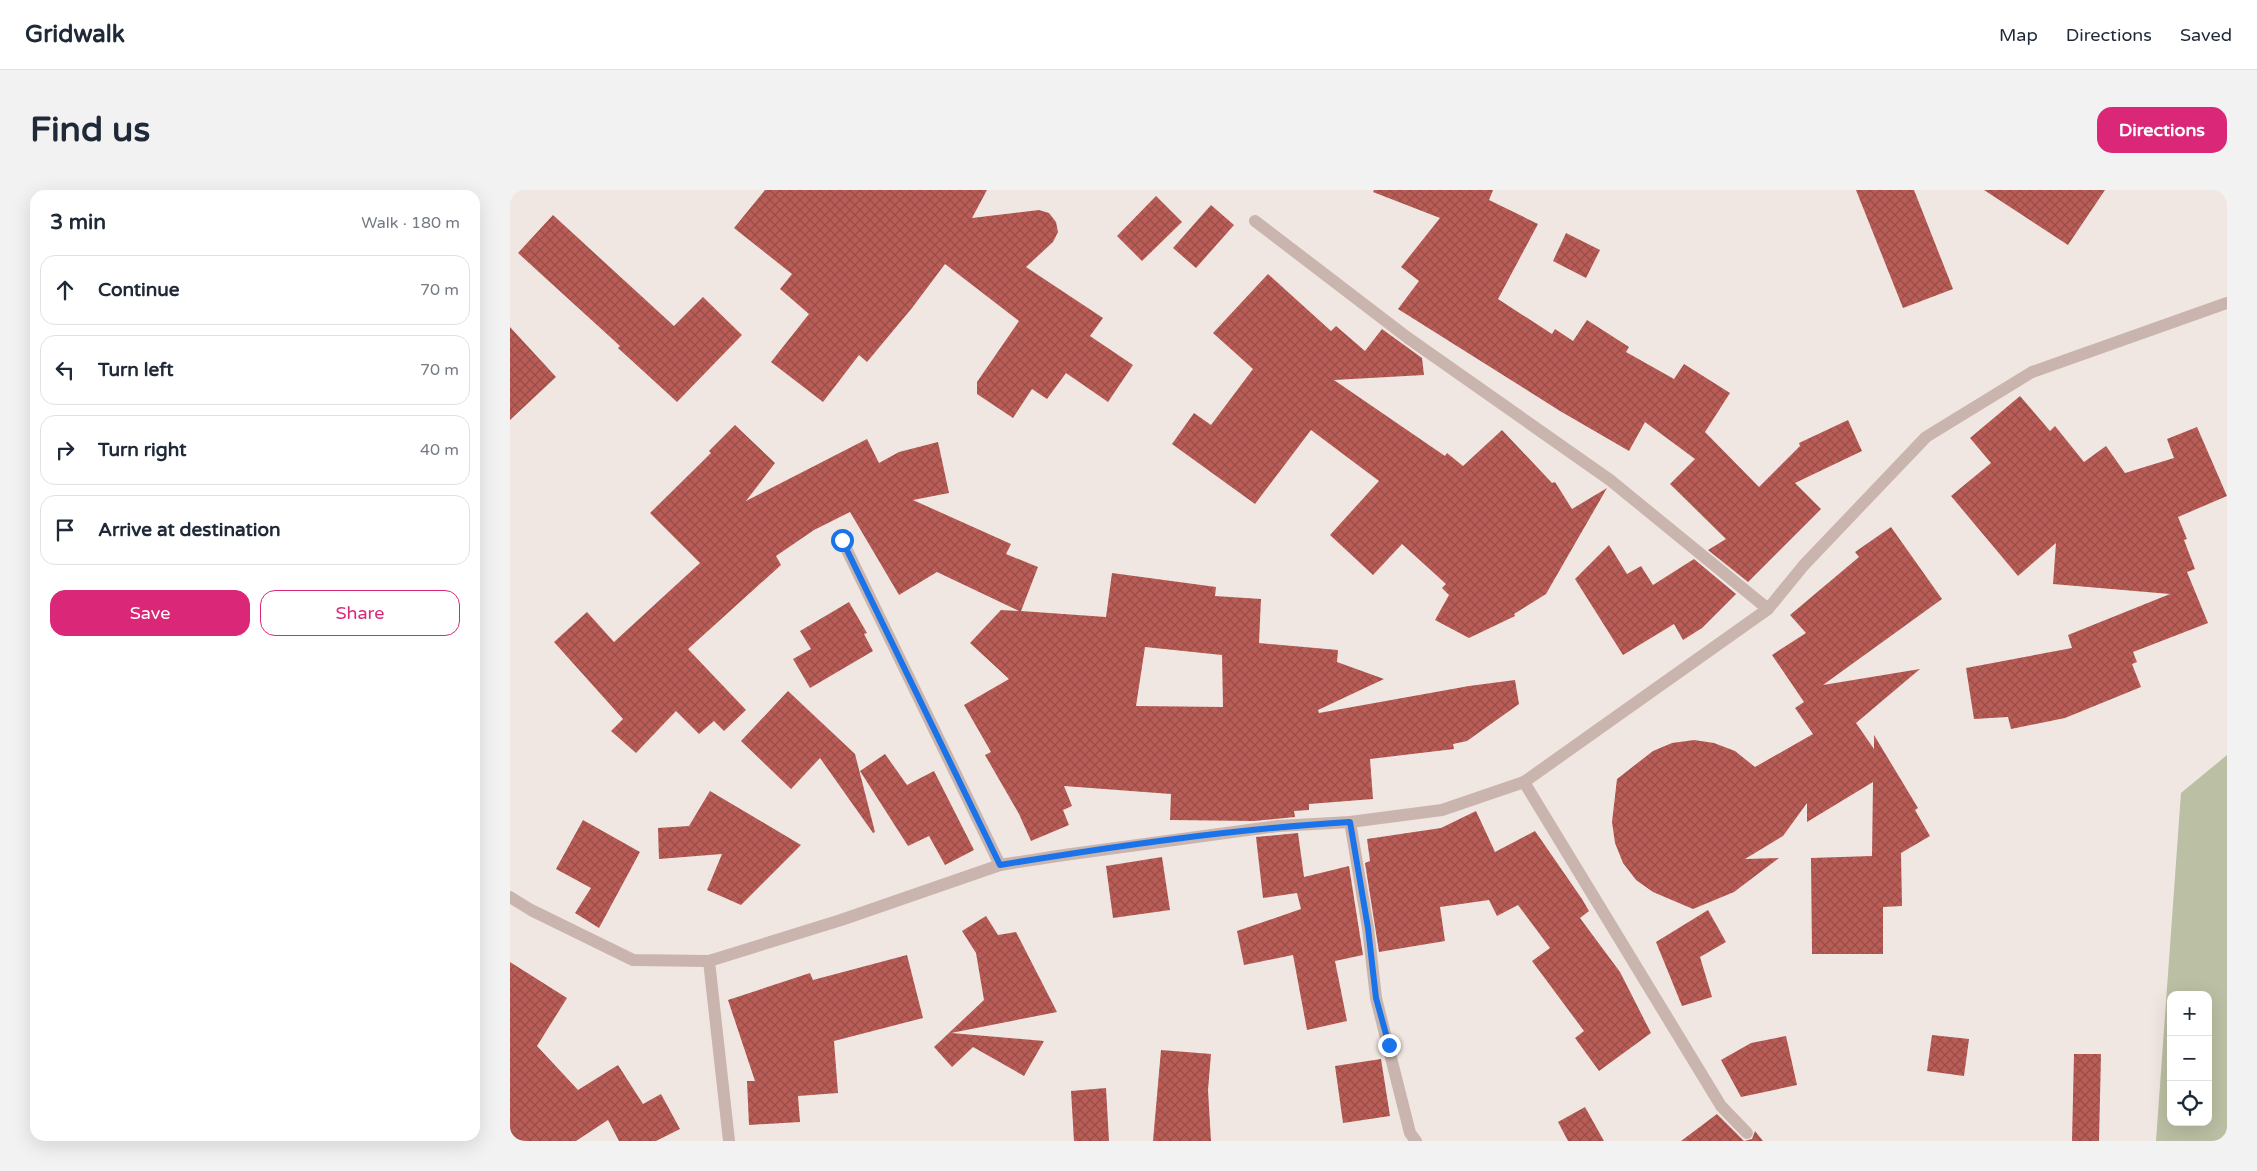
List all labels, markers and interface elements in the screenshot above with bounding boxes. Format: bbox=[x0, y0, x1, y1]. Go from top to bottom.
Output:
text: Gridwalk bbox=[25, 20, 125, 49]
text: Map bbox=[1999, 24, 2038, 46]
text: Directions bbox=[2066, 24, 2152, 46]
text: Saved bbox=[2180, 24, 2232, 46]
button: Directions bbox=[2097, 107, 2227, 153]
text: Find us bbox=[30, 109, 150, 151]
text: 3 min bbox=[50, 210, 106, 235]
text: Walk · 180 m bbox=[361, 213, 460, 233]
icon: ahead bbox=[51, 276, 79, 304]
text: Continue bbox=[98, 279, 180, 301]
text: 70 m bbox=[420, 280, 459, 300]
icon: left bbox=[51, 356, 79, 384]
text: Turn left bbox=[98, 359, 174, 381]
text: 70 m bbox=[420, 360, 459, 380]
icon: right bbox=[51, 436, 79, 464]
text: Turn right bbox=[98, 439, 186, 461]
text: 40 m bbox=[420, 440, 459, 460]
icon: arrive bbox=[51, 516, 79, 544]
text: Arrive at destination bbox=[98, 519, 281, 541]
route start bbox=[831, 529, 854, 552]
button: Save bbox=[50, 590, 250, 636]
button: Share bbox=[260, 590, 460, 636]
map controls bbox=[2167, 991, 2212, 1126]
button: + bbox=[2167, 991, 2212, 1036]
route end bbox=[1378, 1034, 1401, 1057]
button: − bbox=[2167, 1036, 2212, 1081]
button: locate bbox=[2167, 1081, 2212, 1126]

